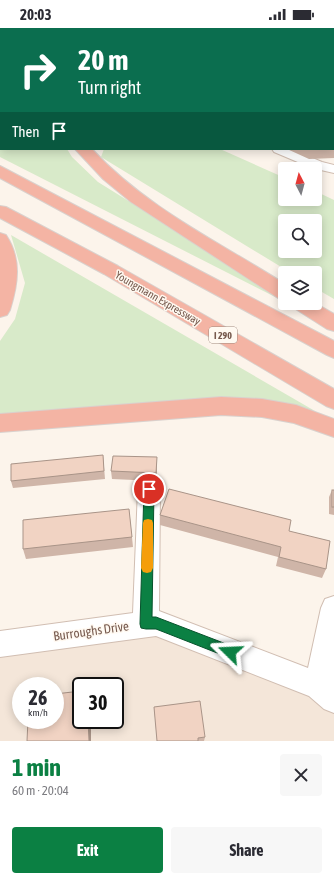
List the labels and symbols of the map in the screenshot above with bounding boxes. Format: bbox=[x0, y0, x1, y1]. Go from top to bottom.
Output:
north arrow bbox=[278, 162, 322, 206]
street label: Youngmann Expressway bbox=[113, 269, 203, 328]
road number: I 290 bbox=[209, 327, 237, 343]
pin bbox=[132, 472, 166, 506]
street label: Burroughs Drive bbox=[52, 618, 130, 644]
position arrow bbox=[209, 631, 251, 673]
speed limit sign: 30 bbox=[72, 677, 124, 729]

